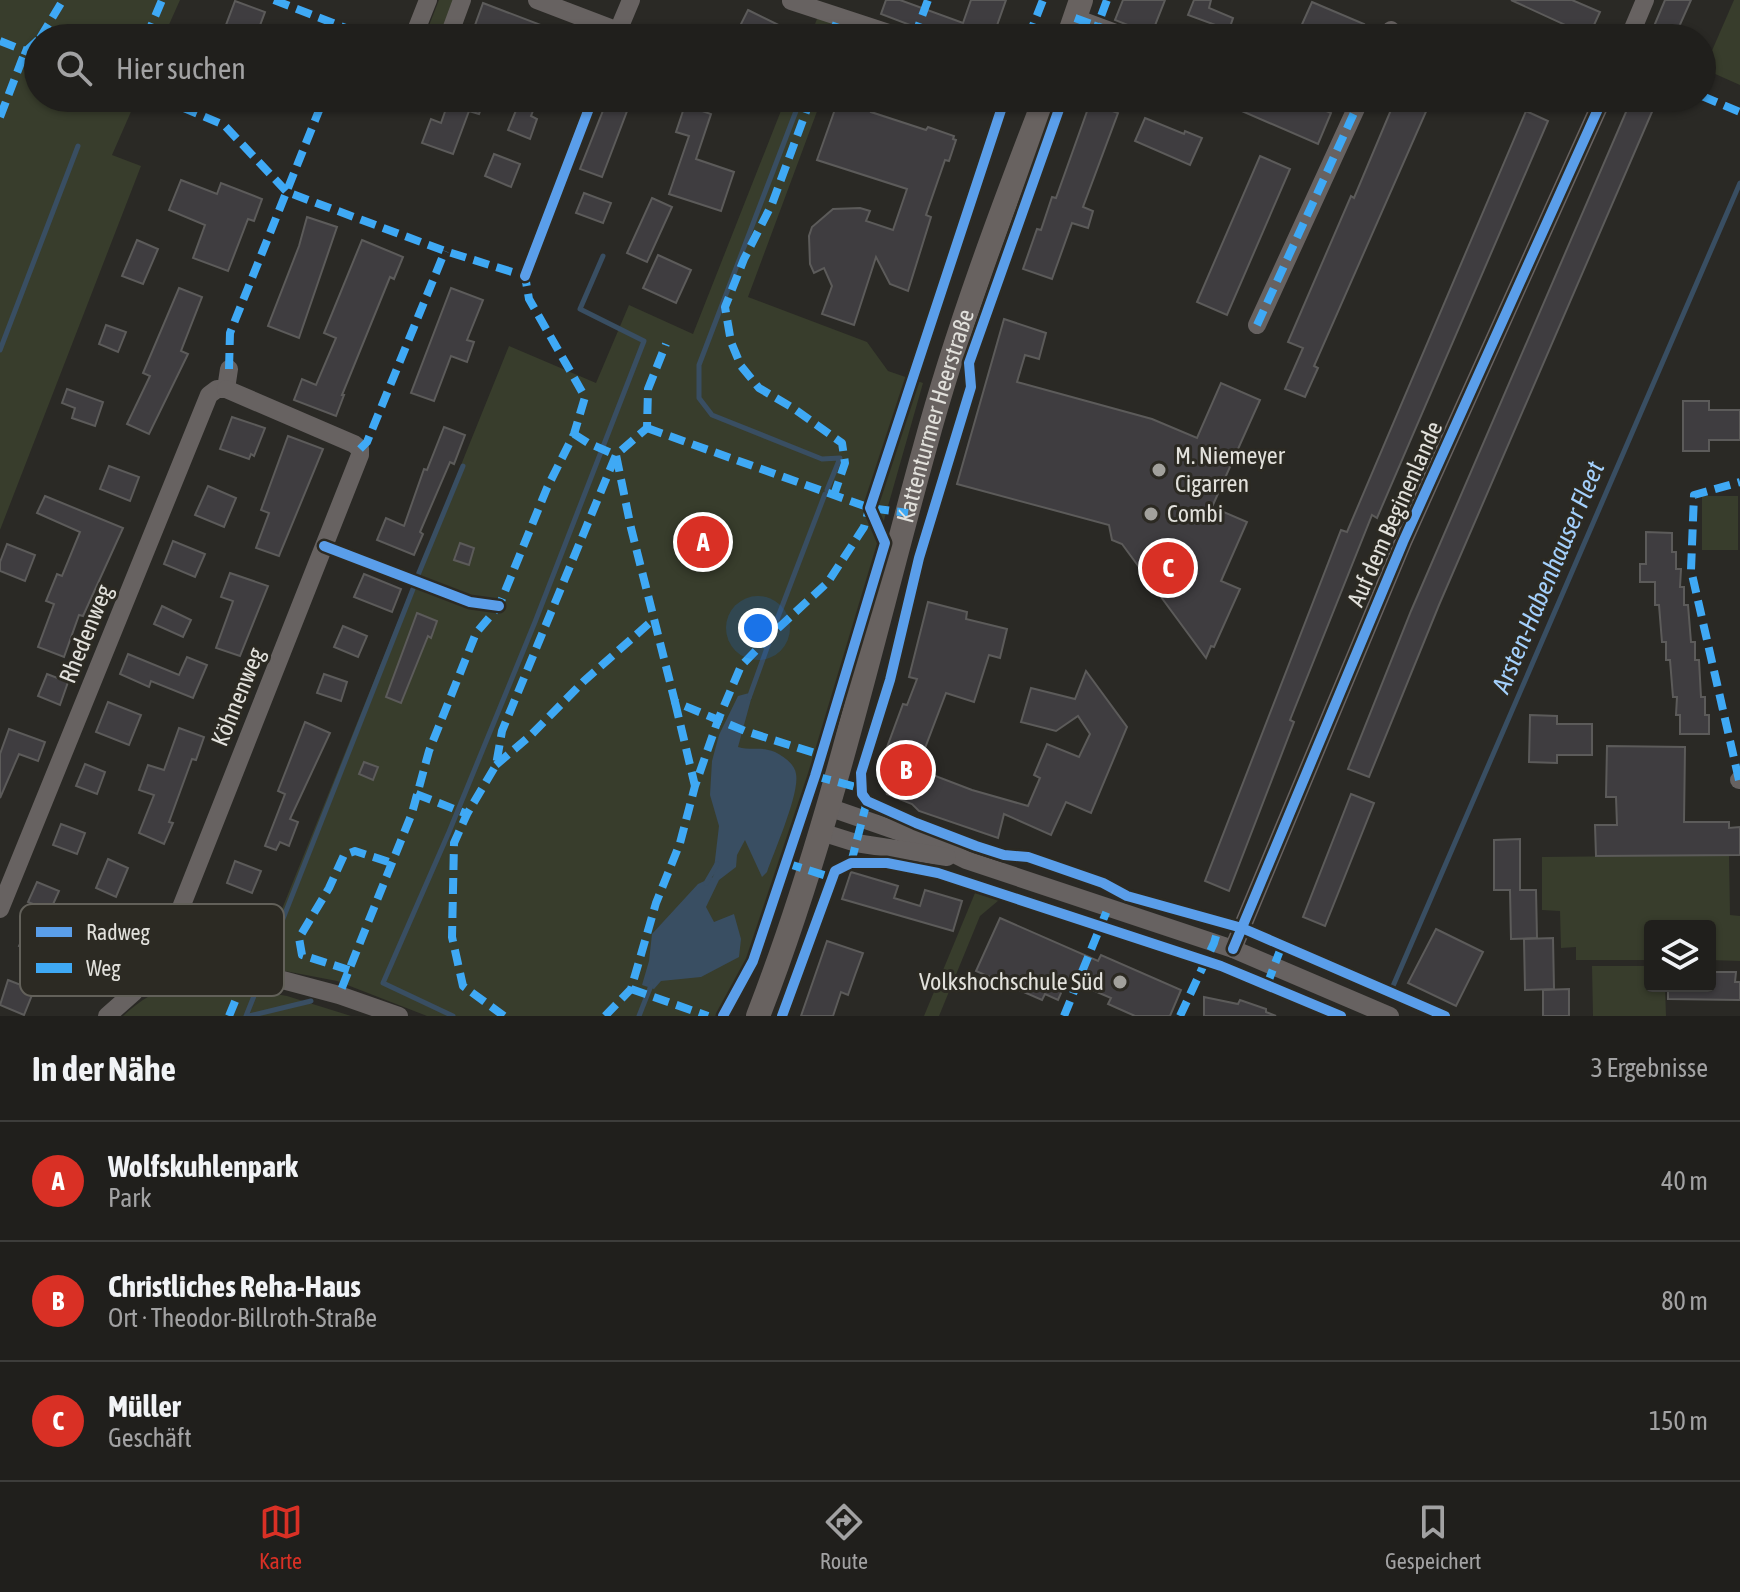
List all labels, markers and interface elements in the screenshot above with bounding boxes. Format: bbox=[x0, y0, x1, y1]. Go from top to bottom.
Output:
search box bbox=[24, 24, 1716, 112]
icon: search bbox=[52, 46, 96, 90]
text: Hier suchen bbox=[116, 51, 246, 85]
street label: Kattenturmer Heerstraße bbox=[891, 306, 979, 525]
street label: Auf dem Beginenlande bbox=[1342, 417, 1448, 611]
place label: M. Niemeyer Cigarren bbox=[1175, 442, 1286, 497]
water label: Arsten-Habenhauser Fleet bbox=[1485, 456, 1611, 698]
marker: M. Niemeyer Cigarren bbox=[1150, 461, 1168, 479]
place label: Combi bbox=[1167, 500, 1223, 527]
marker: Combi bbox=[1142, 505, 1160, 523]
pin: A bbox=[677, 512, 729, 572]
pin: C bbox=[1142, 538, 1194, 598]
street label: Rhedenweg bbox=[54, 580, 118, 687]
your location bbox=[738, 608, 778, 648]
street label: Köhnenweg bbox=[206, 643, 270, 750]
pin: B bbox=[880, 740, 932, 800]
legend bbox=[20, 904, 284, 996]
text: Radweg bbox=[86, 919, 151, 945]
map controls bbox=[1644, 920, 1716, 992]
button: layers bbox=[1644, 920, 1716, 992]
text: Weg bbox=[86, 955, 121, 981]
place label: Volkshochschule Süd bbox=[919, 968, 1104, 995]
marker: Volkshochschule Süd bbox=[1111, 973, 1129, 991]
text: In der Nähe bbox=[32, 1049, 176, 1088]
text: 3 Ergebnisse bbox=[1591, 1053, 1708, 1083]
text: Wolfskuhlenpark bbox=[108, 1149, 298, 1183]
text: A bbox=[52, 1166, 64, 1196]
text: 40 m bbox=[1661, 1166, 1708, 1196]
text: Park bbox=[108, 1183, 151, 1213]
text: Christliches Reha-Haus bbox=[108, 1269, 361, 1303]
text: B bbox=[52, 1286, 64, 1316]
text: 80 m bbox=[1661, 1286, 1708, 1316]
text: Ort · Theodor-Billroth-Straße bbox=[108, 1303, 377, 1333]
text: Müller bbox=[108, 1389, 181, 1423]
text: C bbox=[52, 1406, 64, 1436]
text: 150 m bbox=[1649, 1406, 1708, 1436]
text: Geschäft bbox=[108, 1423, 192, 1453]
tab: Karte bbox=[259, 1500, 303, 1574]
tab: Route bbox=[820, 1500, 868, 1574]
tab: Gespeichert bbox=[1385, 1500, 1481, 1574]

